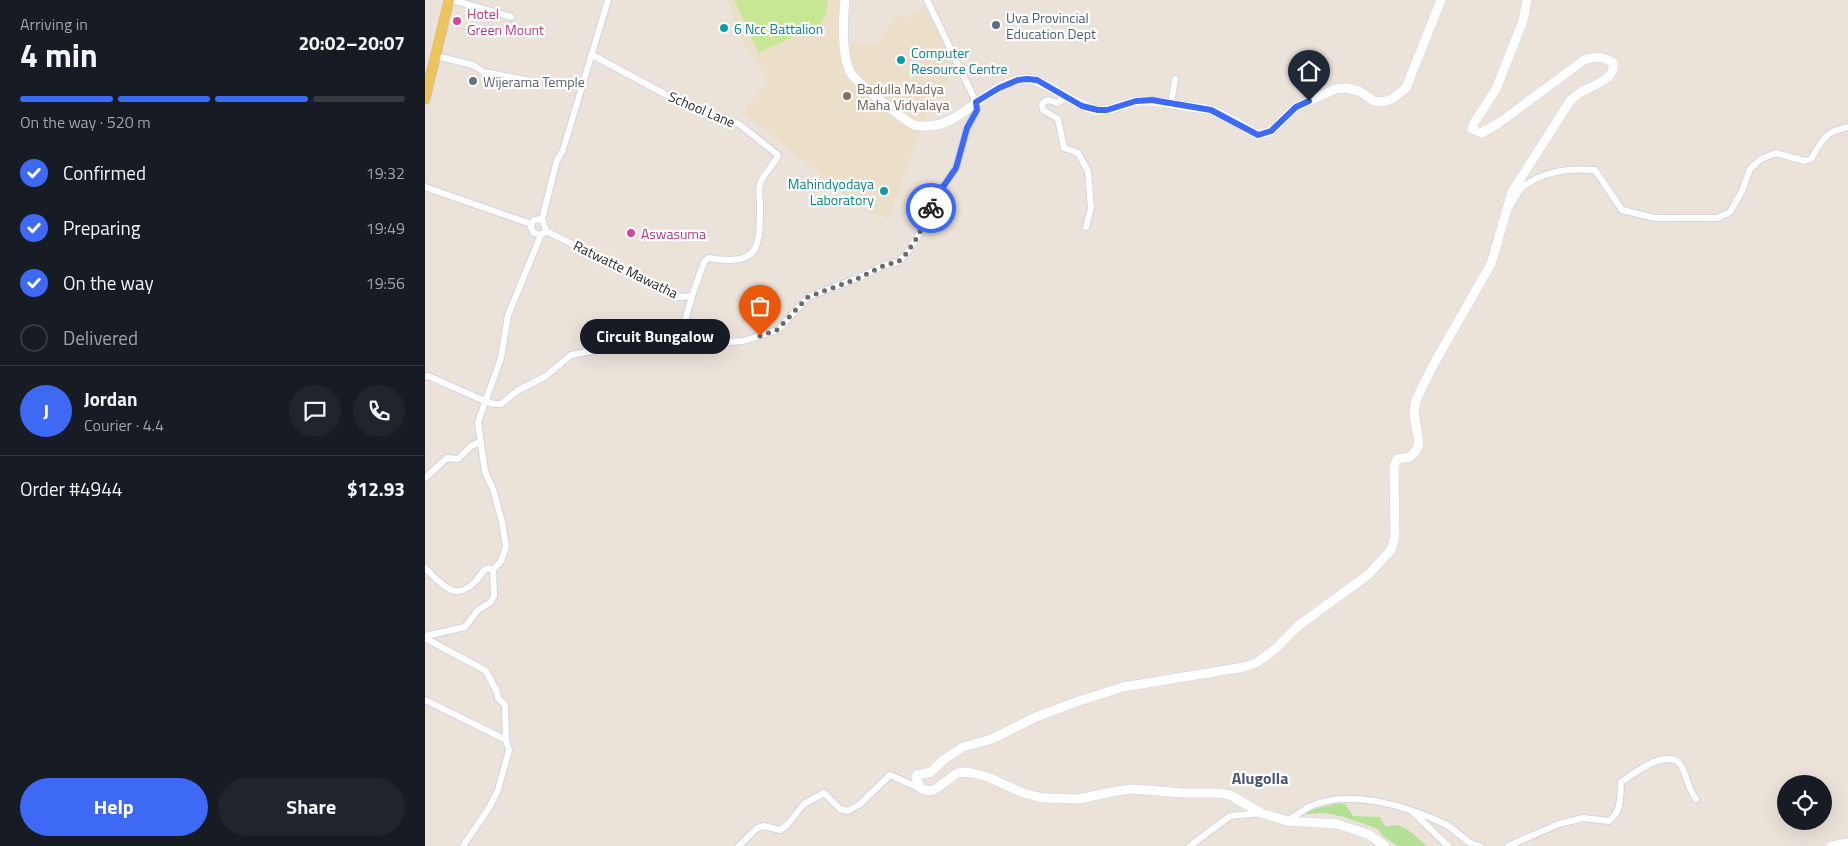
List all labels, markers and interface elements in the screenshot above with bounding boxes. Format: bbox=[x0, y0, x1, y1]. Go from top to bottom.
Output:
place label: Hotel Green Mount bbox=[467, 3, 544, 40]
place label: Uva Provincial Education Dept bbox=[1006, 7, 1096, 44]
text: Arriving in bbox=[20, 12, 88, 36]
marker: Hotel Green Mount bbox=[451, 15, 463, 27]
place label: 6 Ncc Battalion bbox=[734, 18, 823, 39]
marker: Uva Provincial Education Dept bbox=[990, 19, 1002, 31]
marker: 6 Ncc Battalion bbox=[718, 22, 730, 34]
text: 20:02–20:07 bbox=[298, 28, 405, 57]
text: 4 min bbox=[20, 31, 98, 79]
place label: Computer Resource Centre bbox=[911, 42, 1008, 79]
pin bbox=[1288, 50, 1330, 101]
marker: Computer Resource Centre bbox=[895, 54, 907, 66]
icon: home bbox=[1295, 57, 1323, 85]
place label: Wijerama Temple bbox=[483, 71, 585, 92]
marker: Wijerama Temple bbox=[467, 75, 479, 87]
place label: Badulla Madya Maha Vidyalaya bbox=[857, 78, 949, 115]
street label: School Lane bbox=[665, 86, 739, 132]
marker: Badulla Madya Maha Vidyalaya bbox=[841, 90, 853, 102]
text: On the way · 520 m bbox=[20, 110, 151, 134]
text: Confirmed bbox=[63, 158, 146, 187]
icon: check bbox=[20, 159, 48, 187]
text: 19:32 bbox=[366, 161, 405, 185]
place label: Mahindyodaya Laboratory bbox=[788, 173, 874, 210]
courier bbox=[906, 183, 956, 233]
marker: Mahindyodaya Laboratory bbox=[878, 185, 890, 197]
icon: bike bbox=[917, 194, 945, 222]
text: Preparing bbox=[63, 213, 140, 242]
icon: check bbox=[20, 214, 48, 242]
text: 19:49 bbox=[366, 216, 405, 240]
place label: Aswasuma bbox=[641, 223, 706, 244]
marker: Aswasuma bbox=[625, 227, 637, 239]
street label: Ratwatte Mawatha bbox=[570, 235, 682, 303]
text: On the way bbox=[63, 268, 154, 297]
icon: check bbox=[20, 269, 48, 297]
text: 19:56 bbox=[366, 271, 405, 295]
pin bbox=[739, 285, 781, 336]
icon: bag bbox=[746, 292, 774, 320]
callout: Circuit Bungalow bbox=[580, 318, 730, 354]
text: Delivered bbox=[63, 323, 138, 352]
text: Circuit Bungalow bbox=[596, 324, 714, 348]
text: Jordan bbox=[84, 384, 137, 413]
button: chat bbox=[289, 385, 341, 437]
button: phone bbox=[353, 385, 405, 437]
text: J bbox=[43, 396, 49, 425]
text: Courier · 4.4 bbox=[84, 413, 164, 437]
text: Order #4944 bbox=[20, 474, 122, 503]
text: $12.93 bbox=[347, 474, 405, 503]
district label: Alugolla bbox=[1232, 766, 1288, 790]
map controls bbox=[1777, 775, 1832, 830]
button: locate bbox=[1777, 775, 1832, 830]
button: Help bbox=[20, 778, 208, 836]
button: Share bbox=[218, 778, 405, 836]

